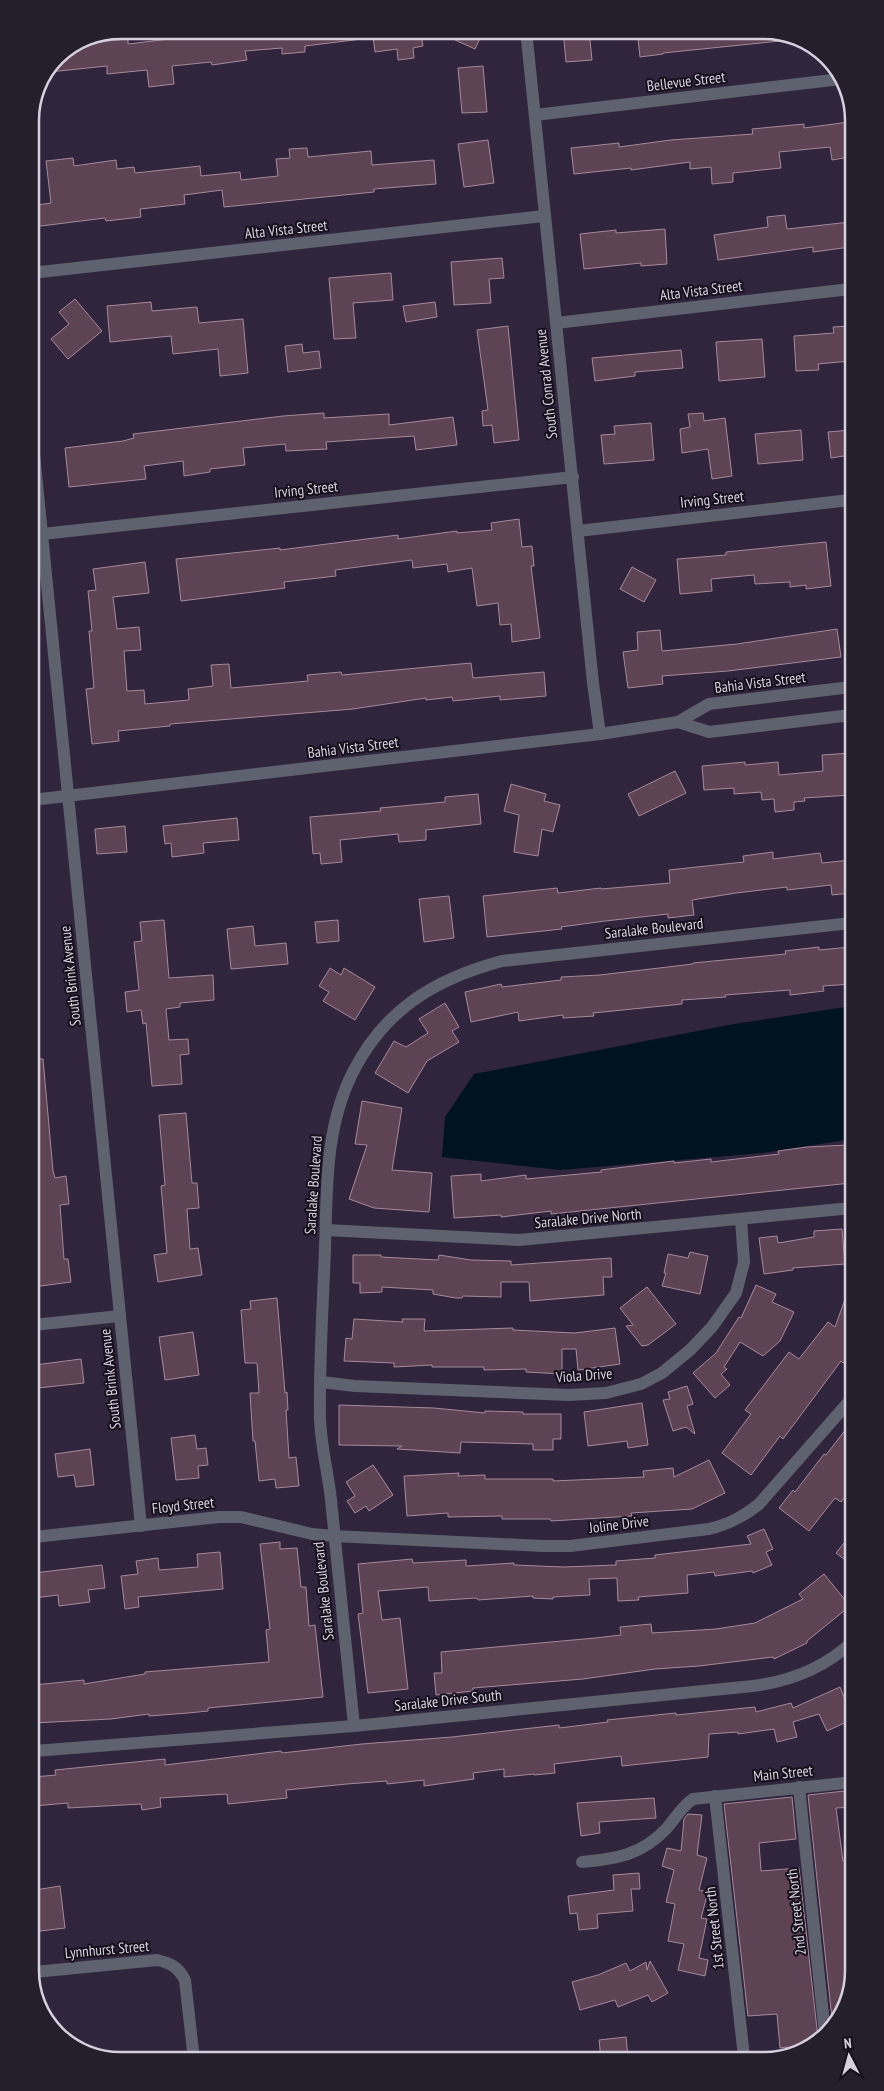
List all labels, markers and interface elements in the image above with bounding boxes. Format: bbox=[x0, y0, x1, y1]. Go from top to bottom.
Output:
street label: Bellevue Street bbox=[646, 67, 726, 95]
street label: Alta Vista Street bbox=[244, 215, 328, 243]
street label: Alta Vista Street bbox=[659, 276, 743, 304]
street label: South Conrad Avenue bbox=[531, 328, 561, 440]
street label: Irving Street bbox=[273, 476, 339, 502]
street label: Irving Street bbox=[679, 486, 745, 512]
street label: Bahia Vista Street bbox=[713, 667, 807, 697]
street label: Bahia Vista Street bbox=[306, 732, 400, 762]
street label: Saralake Boulevard bbox=[604, 913, 704, 943]
street label: South Brink Avenue bbox=[55, 925, 85, 1027]
street label: Saralake Boulevard bbox=[300, 1135, 326, 1235]
street label: Saralake Drive North bbox=[534, 1204, 642, 1232]
street label: South Brink Avenue bbox=[95, 1328, 125, 1430]
street label: Viola Drive bbox=[554, 1364, 613, 1387]
street label: Floyd Street bbox=[151, 1492, 215, 1518]
street label: Joline Drive bbox=[587, 1511, 650, 1537]
street label: Saralake Boulevard bbox=[308, 1541, 338, 1641]
street label: Saralake Drive South bbox=[393, 1685, 503, 1715]
street label: Main Street bbox=[752, 1760, 814, 1786]
street label: 2nd Street North bbox=[782, 1868, 810, 1956]
street label: 1st Street North bbox=[700, 1886, 728, 1970]
street label: Lynnhurst Street bbox=[64, 1936, 150, 1962]
north arrow bbox=[824, 2031, 874, 2081]
text: N bbox=[843, 2034, 852, 2052]

